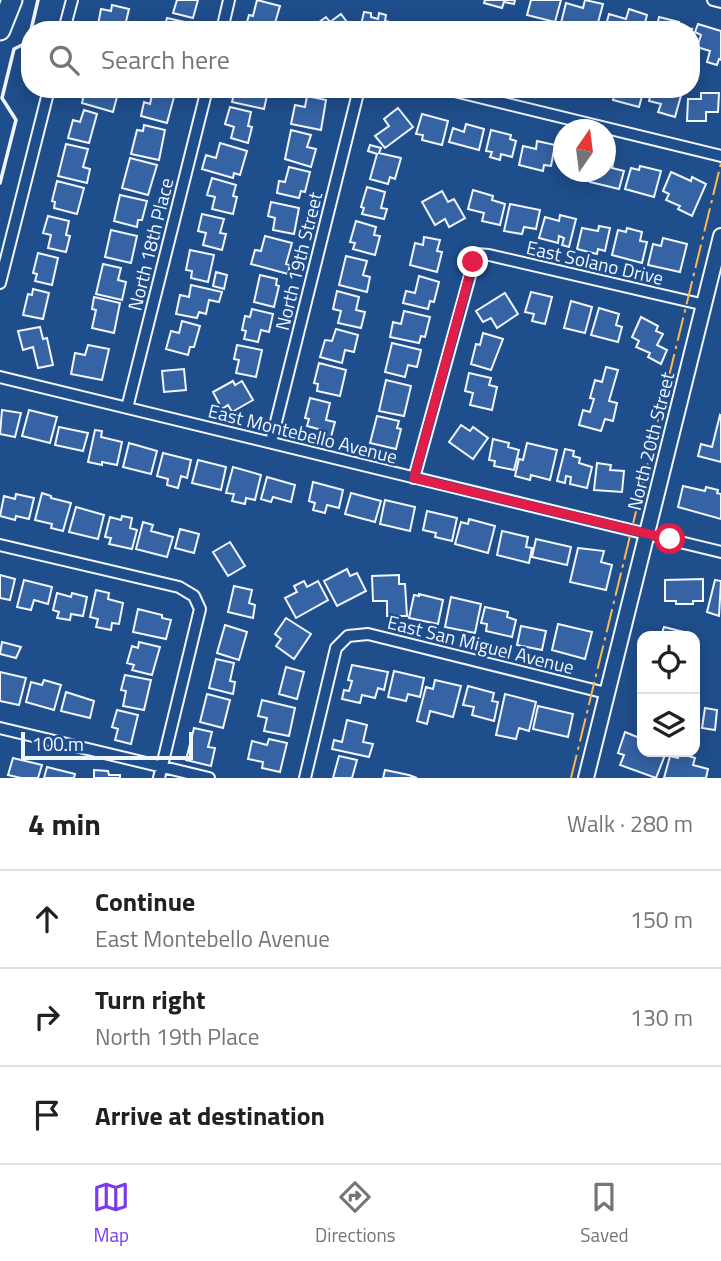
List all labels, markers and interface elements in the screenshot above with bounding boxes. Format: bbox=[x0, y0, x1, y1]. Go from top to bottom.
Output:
search box bbox=[21, 21, 700, 98]
text: Search here bbox=[101, 40, 230, 79]
icon: search bbox=[45, 41, 83, 79]
north arrow bbox=[553, 119, 616, 182]
street label: North 18th Place bbox=[120, 175, 180, 313]
street label: North 19th Street bbox=[267, 188, 329, 333]
street label: East Solano Drive bbox=[524, 232, 666, 292]
route end bbox=[457, 246, 488, 277]
street label: North 20th Street bbox=[619, 368, 681, 513]
street label: East Montebello Avenue bbox=[205, 395, 401, 471]
route start bbox=[654, 523, 685, 554]
street label: East San Miguel Avenue bbox=[385, 607, 577, 681]
map controls bbox=[637, 631, 700, 757]
button: locate bbox=[637, 631, 700, 694]
button: layers bbox=[637, 694, 700, 757]
scale bar bbox=[21, 729, 192, 761]
text: 100 m bbox=[32, 729, 84, 758]
text: 4 min bbox=[28, 801, 101, 847]
text: Walk · 280 m bbox=[567, 806, 693, 841]
text: Continue bbox=[95, 882, 195, 921]
icon: ahead bbox=[28, 900, 66, 938]
text: 150 m bbox=[630, 902, 693, 937]
text: East Montebello Avenue bbox=[95, 921, 330, 956]
text: Turn right bbox=[95, 980, 206, 1019]
icon: right bbox=[28, 998, 66, 1036]
text: 130 m bbox=[630, 1000, 693, 1035]
text: North 19th Place bbox=[95, 1019, 259, 1054]
icon: arrive bbox=[28, 1096, 66, 1134]
text: Arrive at destination bbox=[95, 1096, 325, 1135]
tab: Map bbox=[92, 1178, 130, 1249]
tab: Directions bbox=[315, 1178, 396, 1249]
tab: Saved bbox=[580, 1178, 629, 1249]

